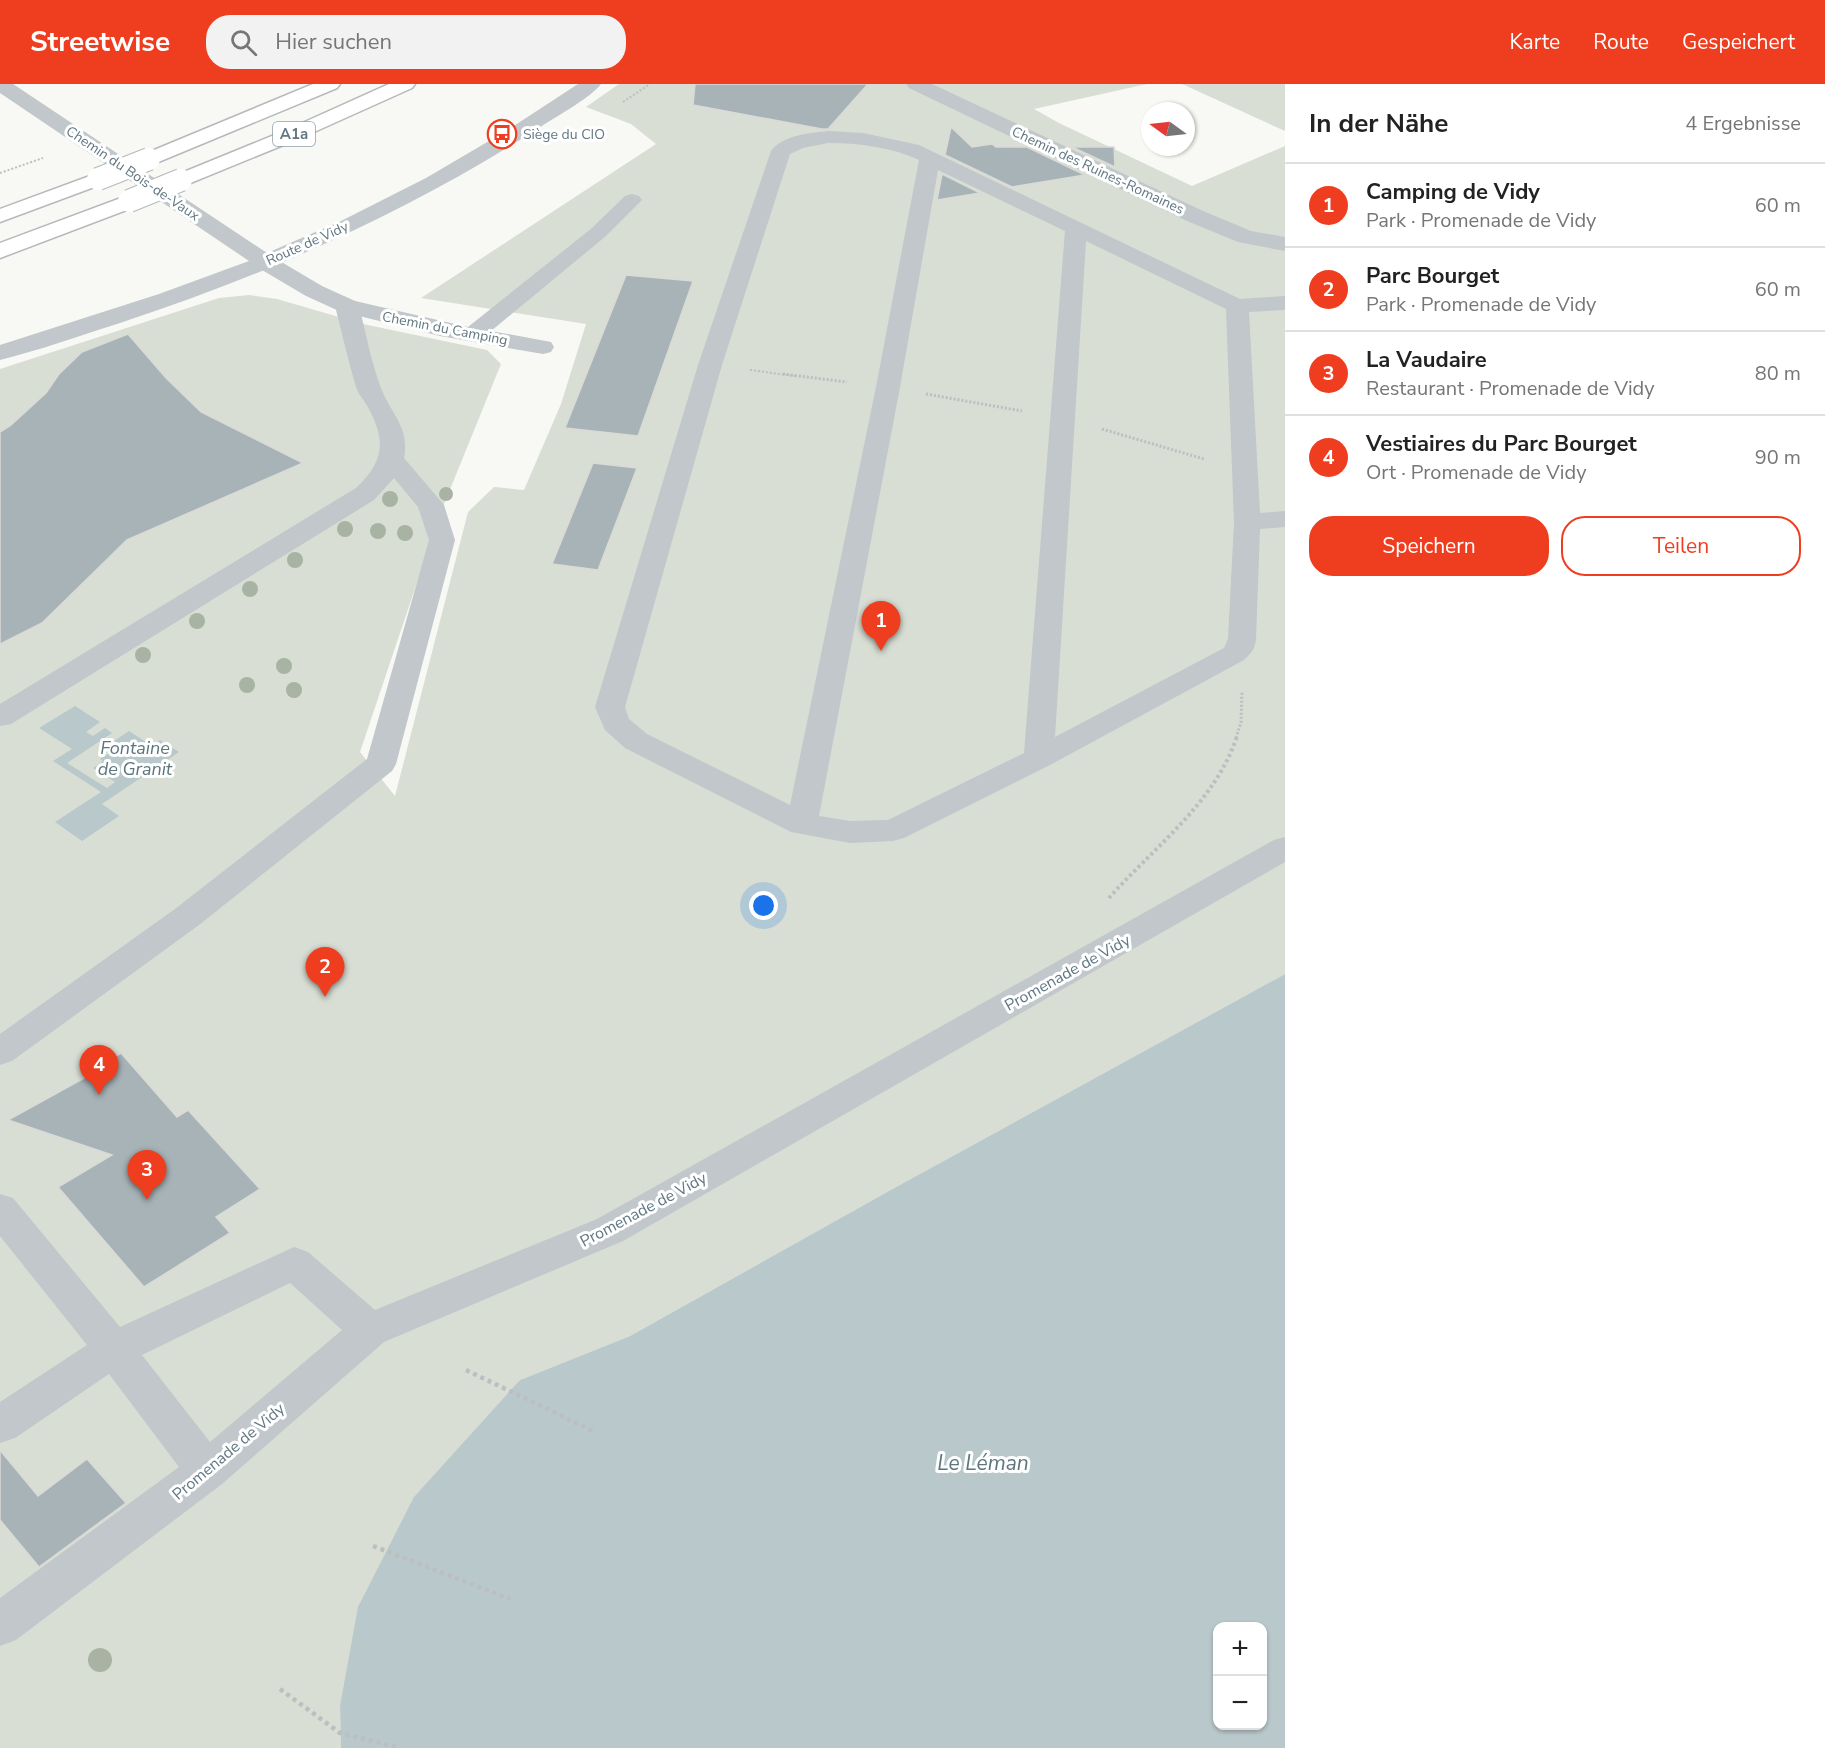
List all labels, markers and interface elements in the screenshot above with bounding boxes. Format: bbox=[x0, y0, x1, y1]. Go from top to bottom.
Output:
search box bbox=[206, 15, 626, 69]
text: Streetwise bbox=[30, 23, 170, 61]
icon: search bbox=[227, 26, 260, 59]
text: Hier suchen bbox=[275, 27, 392, 57]
text: Karte bbox=[1510, 28, 1560, 56]
text: Route bbox=[1593, 28, 1649, 56]
text: Gespeichert bbox=[1682, 28, 1795, 56]
north arrow bbox=[1141, 102, 1195, 156]
text: In der Nähe bbox=[1309, 106, 1448, 141]
text: 4 Ergebnisse bbox=[1685, 110, 1801, 137]
bus stop icon: Siège du CIO bbox=[486, 118, 518, 150]
street label: Chemin du Bois-de-Vaux bbox=[62, 122, 204, 226]
road number: A1a bbox=[273, 122, 315, 146]
street label: Chemin des Ruines-Romaines bbox=[1009, 122, 1187, 219]
place label: Siège du CIO bbox=[523, 125, 605, 144]
text: Camping de Vidy bbox=[1366, 177, 1540, 207]
text: 1 bbox=[1323, 192, 1335, 219]
text: 60 m bbox=[1755, 192, 1801, 219]
text: Park · Promenade de Vidy bbox=[1366, 207, 1596, 234]
street label: Route de Vidy bbox=[263, 217, 352, 270]
text: Parc Bourget bbox=[1366, 261, 1499, 291]
text: 2 bbox=[1323, 276, 1335, 303]
text: 60 m bbox=[1755, 276, 1801, 303]
text: Park · Promenade de Vidy bbox=[1366, 291, 1596, 318]
street label: Chemin du Camping bbox=[381, 307, 509, 350]
text: La Vaudaire bbox=[1366, 345, 1487, 375]
text: 3 bbox=[1323, 360, 1335, 387]
text: 80 m bbox=[1755, 360, 1801, 387]
text: Restaurant · Promenade de Vidy bbox=[1366, 375, 1655, 402]
text: Vestiaires du Parc Bourget bbox=[1366, 429, 1637, 459]
text: 4 bbox=[1323, 444, 1335, 471]
text: 90 m bbox=[1755, 444, 1801, 471]
text: Ort · Promenade de Vidy bbox=[1366, 459, 1586, 486]
button: Speichern bbox=[1309, 516, 1549, 576]
button: Teilen bbox=[1561, 516, 1801, 576]
pin: 1 bbox=[862, 602, 900, 651]
water label: Fontaine de Granit bbox=[98, 736, 173, 781]
your location bbox=[749, 891, 778, 920]
street label: Promenade de Vidy bbox=[1001, 929, 1135, 1017]
pin: 2 bbox=[306, 948, 344, 997]
pin: 4 bbox=[80, 1046, 118, 1095]
pin: 3 bbox=[128, 1150, 166, 1200]
street label: Promenade de Vidy bbox=[576, 1167, 711, 1253]
street label: Promenade de Vidy bbox=[168, 1398, 290, 1505]
water label: Le Léman bbox=[937, 1449, 1029, 1477]
map controls bbox=[1213, 1622, 1267, 1730]
button: + bbox=[1213, 1622, 1267, 1676]
button: − bbox=[1213, 1676, 1267, 1730]

